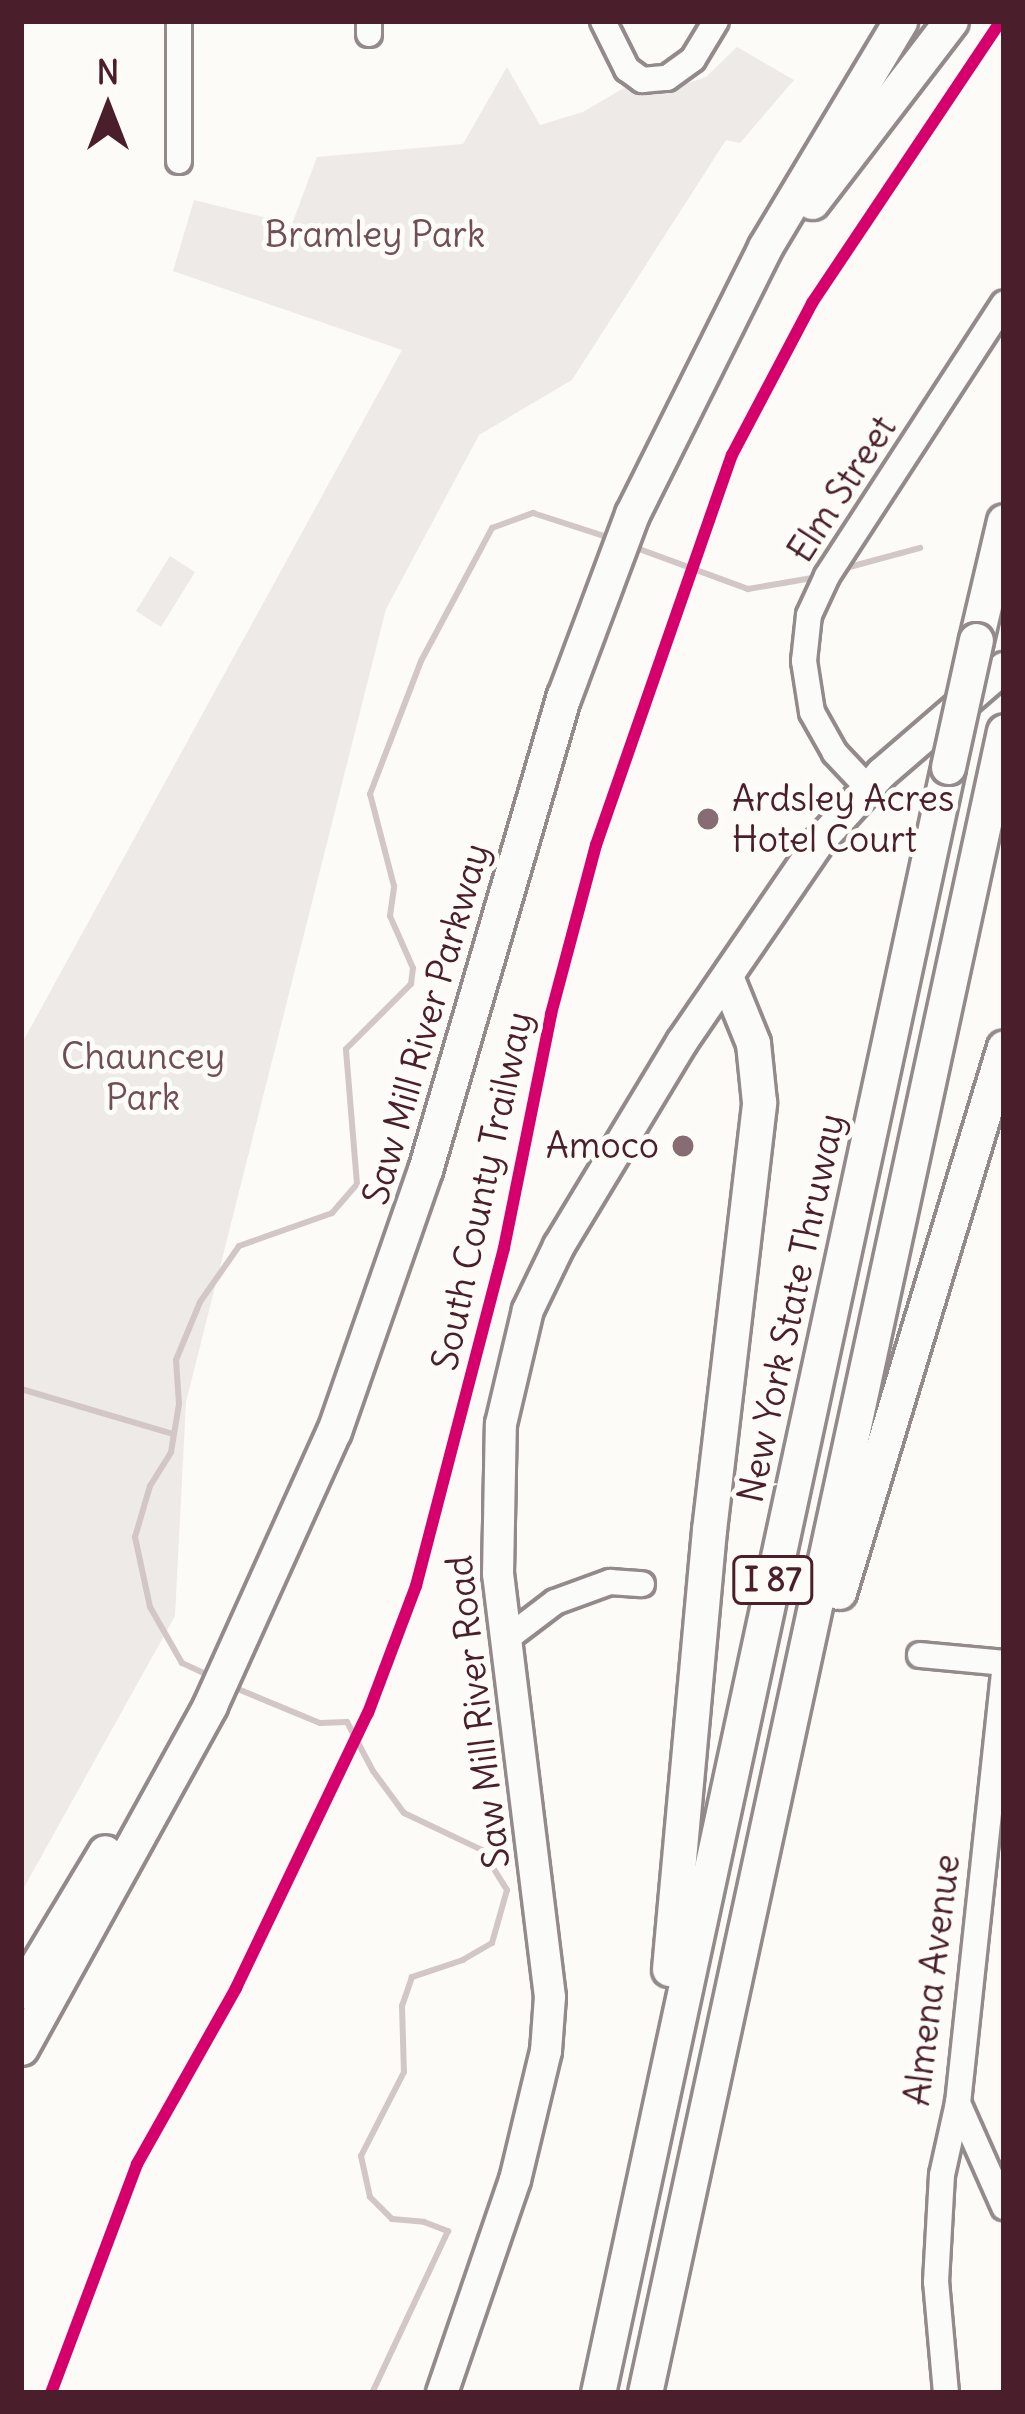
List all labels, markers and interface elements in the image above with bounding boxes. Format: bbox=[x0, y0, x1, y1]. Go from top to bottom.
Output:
north arrow bbox=[48, 48, 168, 168]
text: N bbox=[97, 51, 119, 93]
park label: Bramley Park bbox=[265, 213, 485, 257]
street label: Elm Street bbox=[779, 408, 905, 570]
place label: Ardsley Acres Hotel Court bbox=[732, 776, 954, 861]
marker: Ardsley Acres Hotel Court bbox=[695, 806, 721, 832]
street label: Saw Mill River Parkway bbox=[354, 838, 498, 1210]
street label: South County Trailway bbox=[423, 1008, 541, 1374]
park label: Chauncey Park bbox=[61, 1034, 225, 1119]
street label: New York State Thruway bbox=[729, 1110, 853, 1506]
place label: Amoco bbox=[546, 1124, 659, 1168]
marker: Amoco bbox=[670, 1133, 696, 1159]
street label: Saw Mill River Road bbox=[437, 1553, 519, 1871]
road number: I 87 bbox=[731, 1553, 815, 1607]
street label: Almena Avenue bbox=[895, 1852, 969, 2108]

